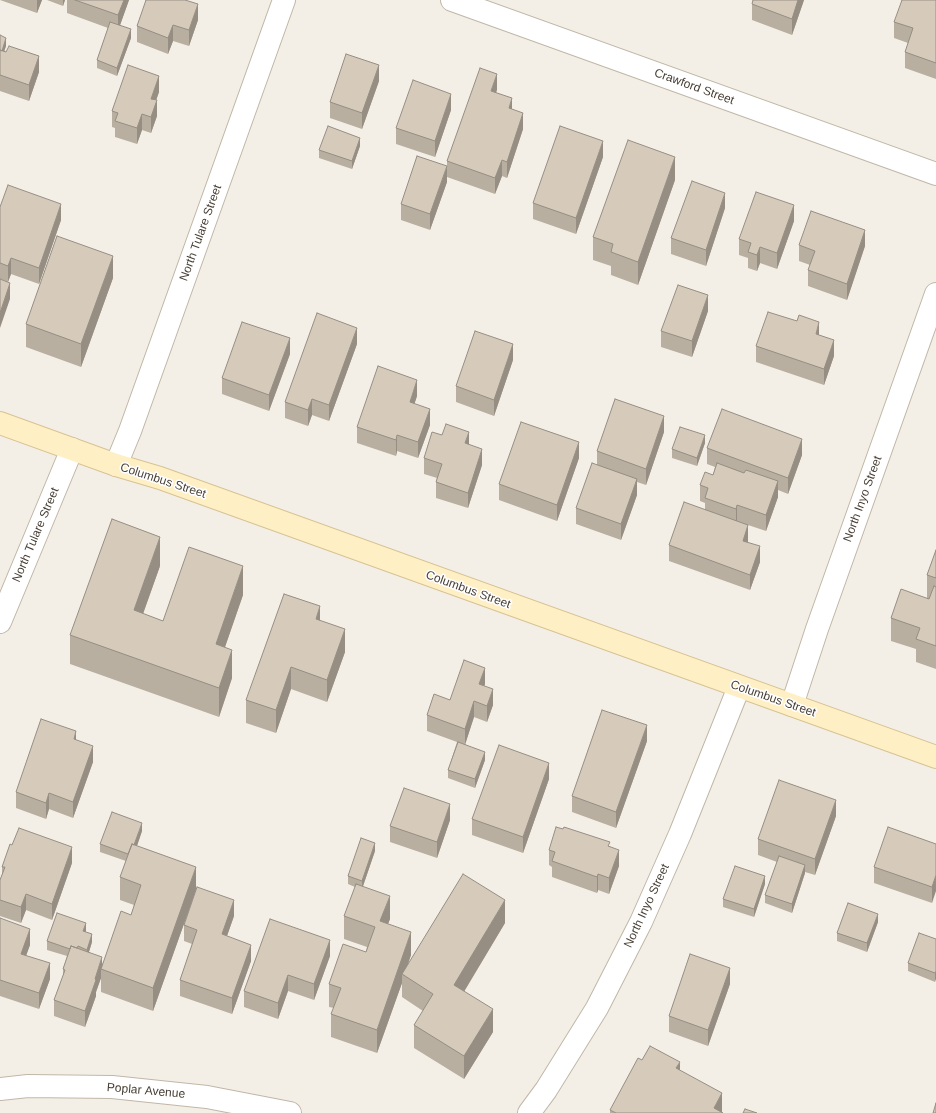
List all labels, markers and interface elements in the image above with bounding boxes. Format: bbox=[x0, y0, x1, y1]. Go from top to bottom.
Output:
street label: Crawford Street bbox=[652, 66, 736, 108]
street label: North Tulare Street bbox=[177, 183, 225, 283]
street label: North Inyo Street bbox=[841, 454, 885, 544]
street label: Columbus Street bbox=[118, 460, 208, 502]
street label: North Tulare Street bbox=[10, 485, 62, 585]
street label: Columbus Street bbox=[424, 568, 512, 612]
street label: Columbus Street bbox=[728, 678, 818, 720]
street label: North Inyo Street bbox=[621, 862, 673, 950]
street label: Poplar Avenue bbox=[106, 1080, 186, 1102]

